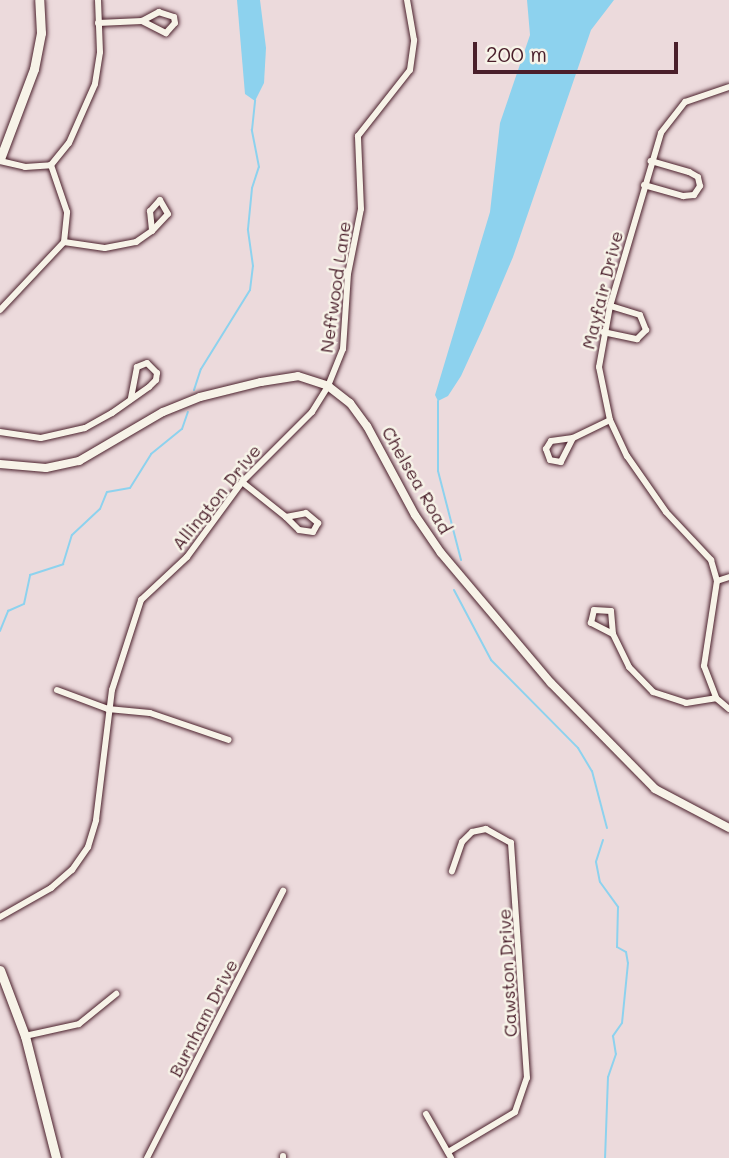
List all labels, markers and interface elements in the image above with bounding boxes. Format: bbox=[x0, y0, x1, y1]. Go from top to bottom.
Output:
scale bar bbox=[477, 28, 682, 72]
text: 200 m bbox=[486, 40, 547, 67]
street label: Neffwood Lane bbox=[315, 220, 355, 354]
street label: Mayfair Drive bbox=[577, 229, 627, 351]
street label: Chelsea Road bbox=[378, 422, 456, 538]
street label: Allington Drive bbox=[167, 440, 265, 554]
street label: Cawston Drive bbox=[493, 908, 521, 1038]
street label: Burnham Drive bbox=[164, 956, 242, 1080]

